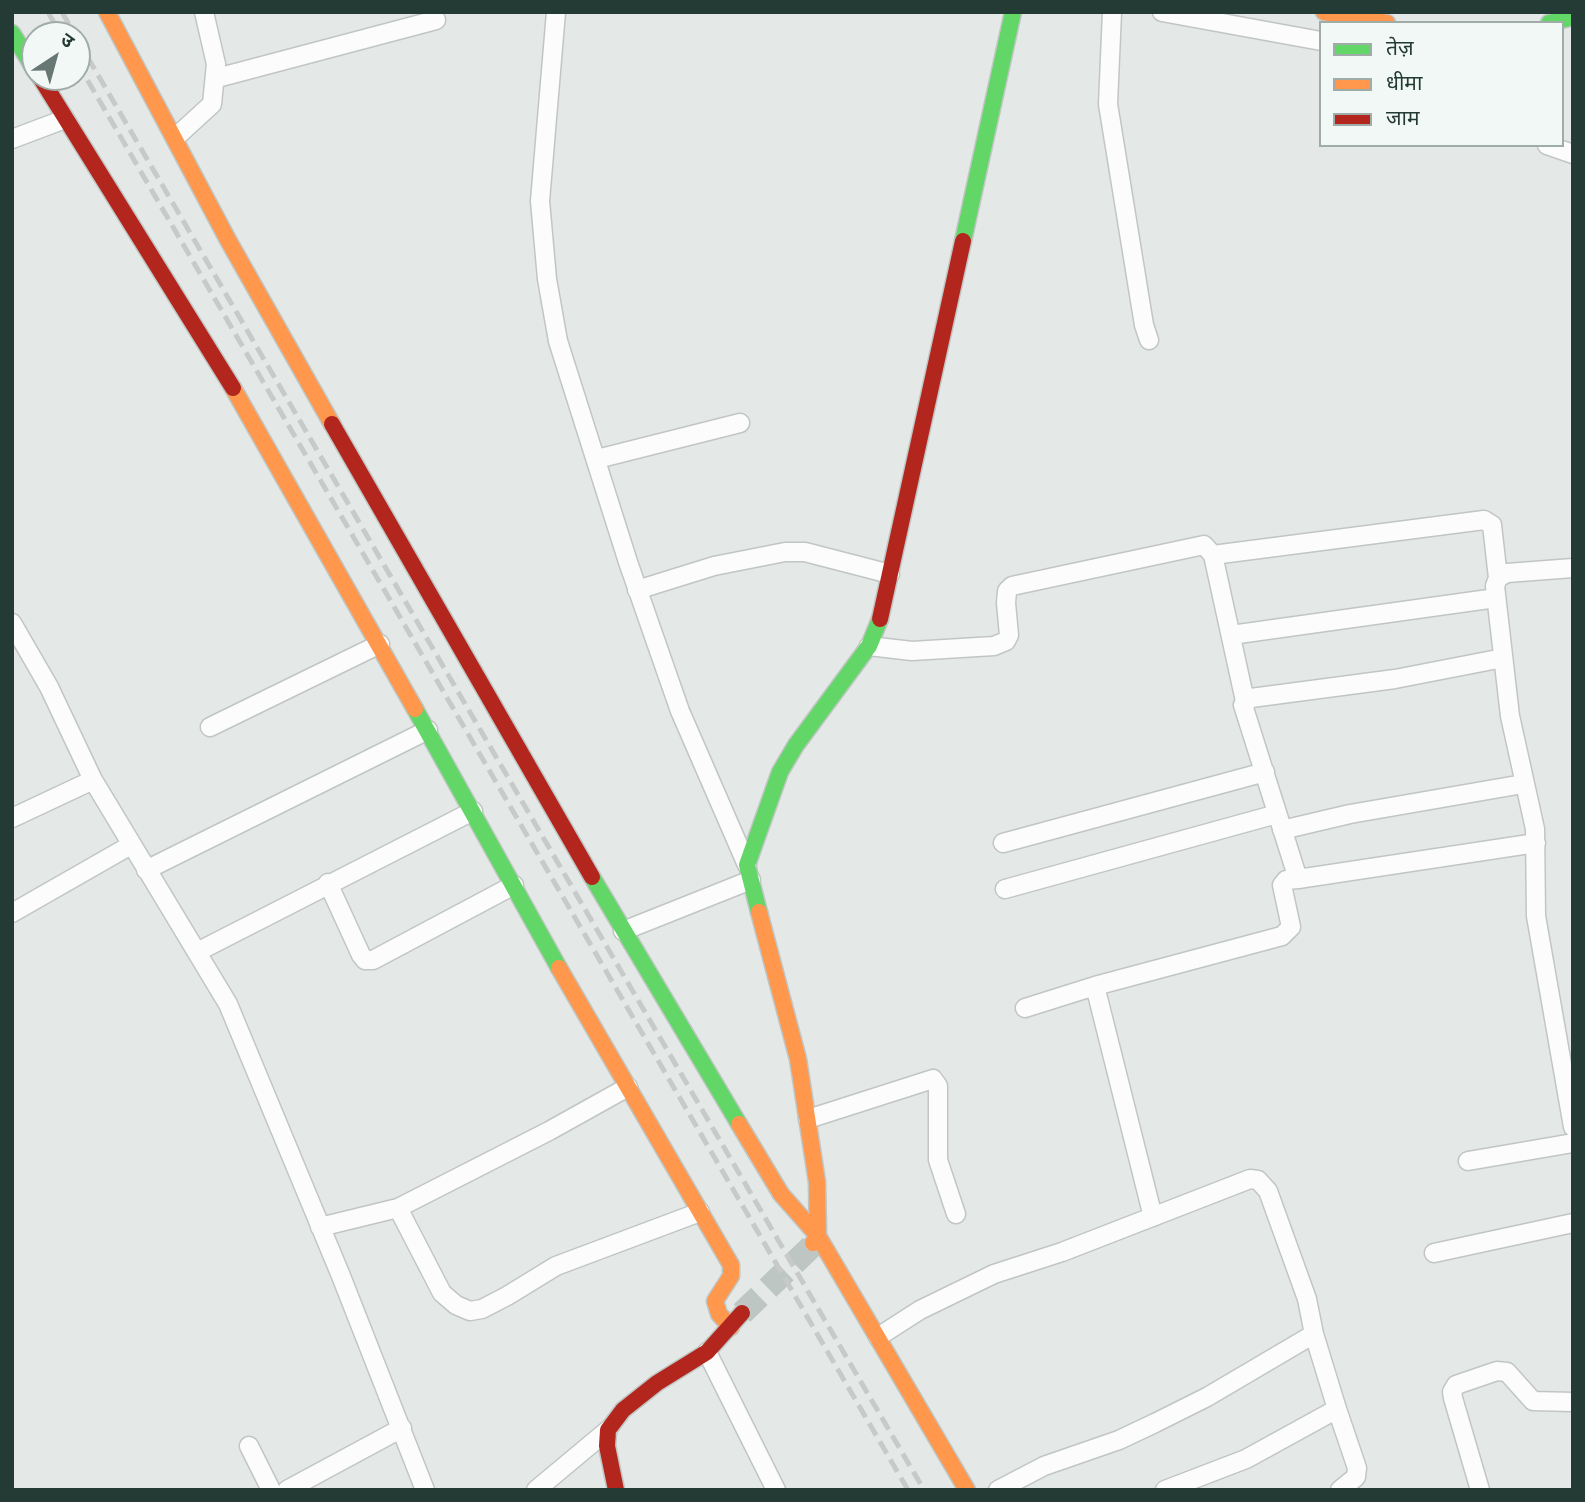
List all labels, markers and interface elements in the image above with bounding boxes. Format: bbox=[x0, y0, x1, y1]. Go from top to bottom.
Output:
north arrow bbox=[21, 21, 91, 91]
legend bbox=[1319, 21, 1564, 147]
text: उ bbox=[56, 28, 79, 53]
text: तेज़ bbox=[1386, 35, 1414, 60]
text: धीमा bbox=[1386, 70, 1422, 95]
text: जाम bbox=[1386, 105, 1420, 130]

